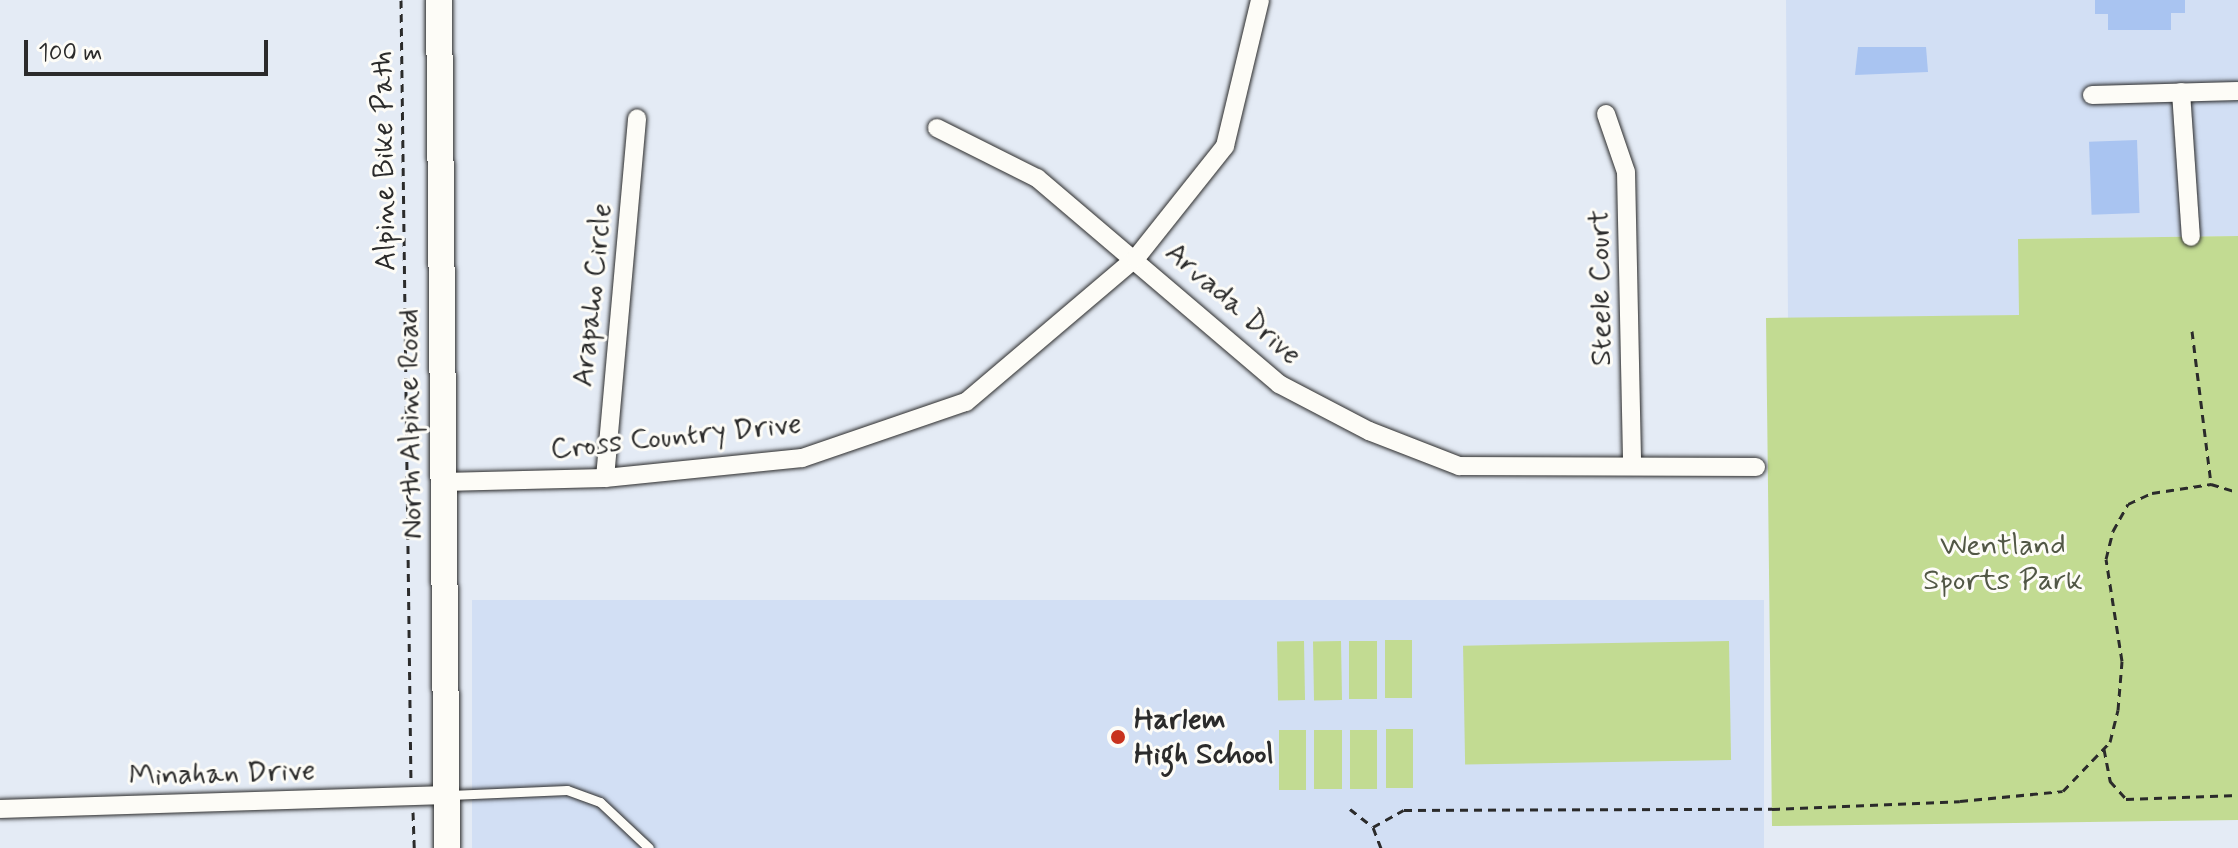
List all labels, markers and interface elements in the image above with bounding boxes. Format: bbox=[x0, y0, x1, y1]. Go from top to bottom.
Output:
scale bar bbox=[28, 24, 272, 74]
text: 100 m bbox=[38, 38, 102, 69]
street label: Alpine Bike Path bbox=[365, 53, 405, 269]
street label: Arapaho Circle bbox=[565, 201, 621, 389]
street label: Steele Court bbox=[1582, 209, 1620, 367]
street label: Arvada Drive bbox=[1157, 235, 1309, 373]
street label: North Alpine Road bbox=[391, 308, 431, 540]
street label: Cross Country Drive bbox=[546, 406, 806, 468]
park label: Wentland Sports Park bbox=[1926, 528, 2080, 598]
place label: Harlem High School bbox=[1134, 702, 1274, 772]
marker: Harlem High School bbox=[1109, 728, 1127, 746]
street label: Minahan Drive bbox=[129, 753, 315, 795]

